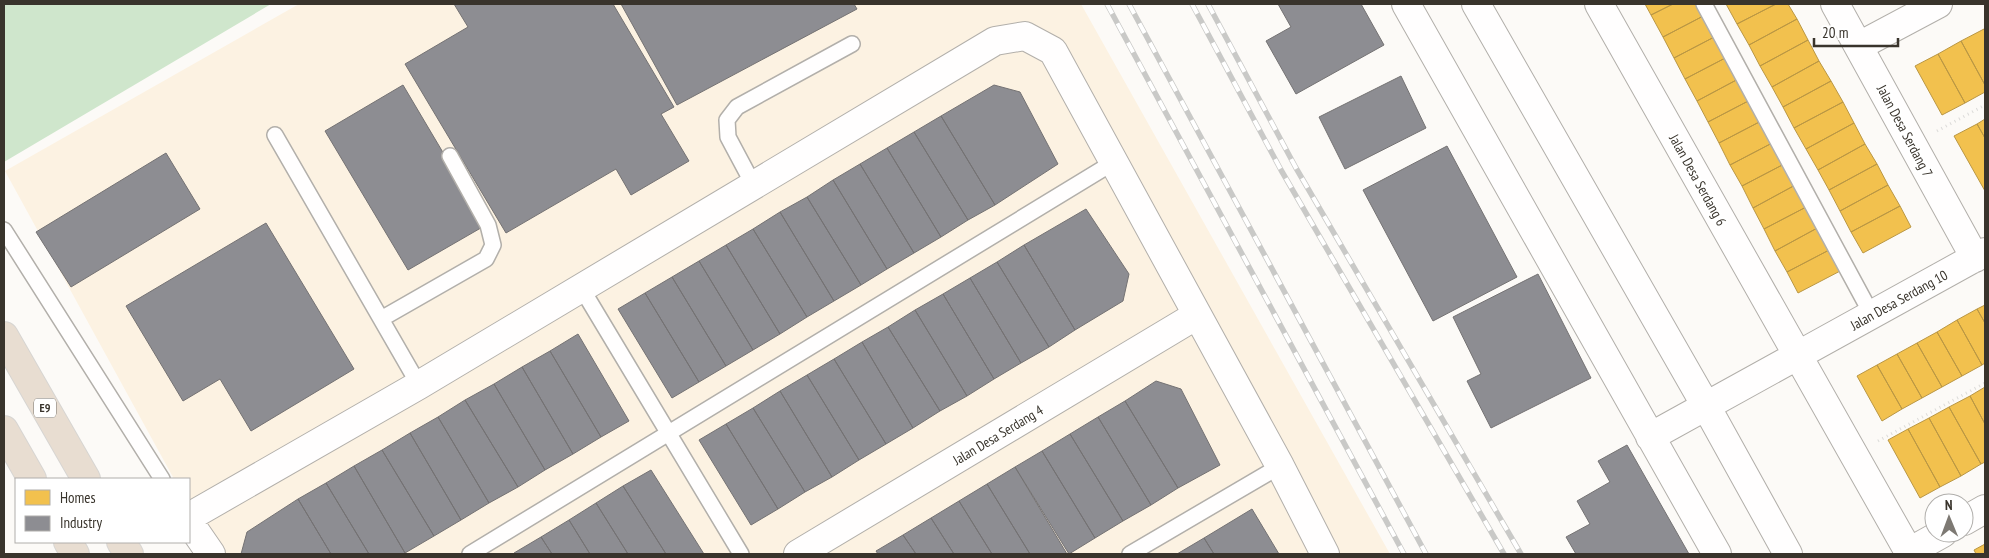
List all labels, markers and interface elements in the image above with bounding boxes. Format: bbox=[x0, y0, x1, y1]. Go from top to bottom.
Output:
scale bar bbox=[1814, 15, 1898, 47]
text: 20 m bbox=[1822, 23, 1848, 42]
street label: Jalan Desa Serdang 7 bbox=[1873, 81, 1937, 180]
street label: Jalan Desa Serdang 6 bbox=[1665, 130, 1731, 229]
street label: Jalan Desa Serdang 10 bbox=[1846, 266, 1951, 335]
road number: E9 bbox=[34, 398, 56, 418]
street label: Jalan Desa Serdang 4 bbox=[949, 401, 1047, 470]
legend bbox=[15, 478, 190, 543]
text: Homes bbox=[60, 488, 96, 507]
north arrow bbox=[1924, 493, 1974, 543]
text: N bbox=[1945, 496, 1953, 514]
text: Industry bbox=[60, 513, 102, 532]

